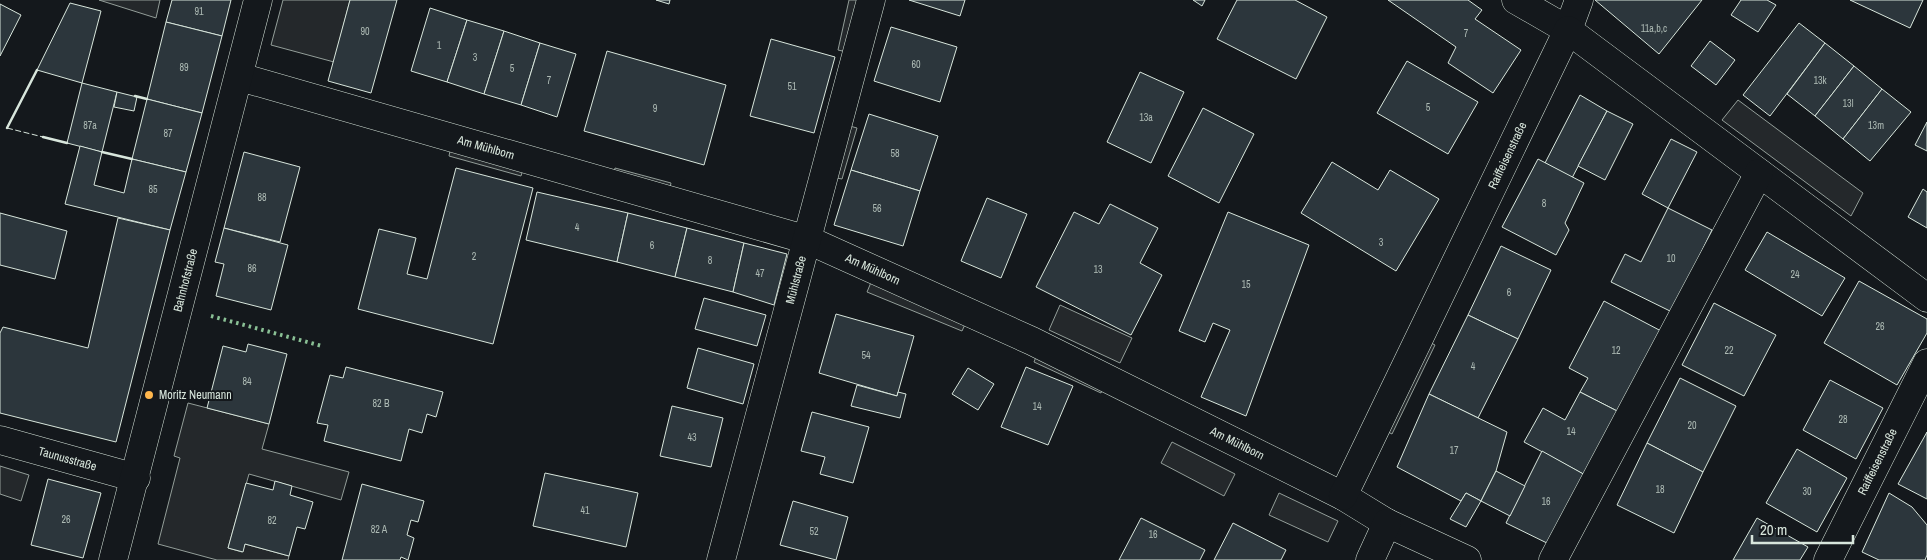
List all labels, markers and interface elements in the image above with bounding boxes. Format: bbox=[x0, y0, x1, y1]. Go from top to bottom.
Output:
house number: 91 bbox=[194, 5, 204, 18]
house number: 11a,b,c bbox=[1641, 22, 1667, 35]
house number: 90 bbox=[360, 25, 370, 38]
house number: 7 bbox=[1464, 27, 1469, 40]
house number: 1 bbox=[437, 39, 442, 52]
house number: 3 bbox=[473, 51, 478, 64]
house number: 60 bbox=[911, 58, 921, 71]
house number: 89 bbox=[179, 61, 189, 74]
house number: 5 bbox=[510, 62, 515, 75]
house number: 7 bbox=[547, 74, 552, 87]
house number: 13k bbox=[1813, 74, 1828, 87]
house number: 51 bbox=[787, 80, 797, 93]
house number: 13l bbox=[1843, 97, 1854, 110]
house number: 5 bbox=[1426, 101, 1431, 114]
house number: 9 bbox=[653, 102, 658, 115]
house number: 13a bbox=[1139, 111, 1153, 124]
house number: 87a bbox=[83, 119, 97, 132]
street label: Raiffeisenstraße bbox=[1484, 119, 1530, 192]
house number: 13m bbox=[1868, 119, 1884, 132]
house number: 87 bbox=[163, 127, 173, 140]
street label: Am Mühlborn bbox=[455, 132, 516, 163]
house number: 58 bbox=[890, 147, 900, 160]
house number: 85 bbox=[148, 183, 158, 196]
house number: 88 bbox=[257, 191, 267, 204]
house number: 8 bbox=[1542, 197, 1547, 210]
house number: 56 bbox=[872, 202, 882, 215]
house number: 4 bbox=[575, 221, 580, 234]
house number: 3 bbox=[1379, 236, 1384, 249]
house number: 6 bbox=[650, 239, 655, 252]
street label: Bahnhofstraße bbox=[170, 247, 201, 314]
street label: Am Mühlborn bbox=[842, 249, 903, 289]
house number: 2 bbox=[472, 250, 477, 263]
house number: 10 bbox=[1666, 252, 1676, 265]
house number: 8 bbox=[708, 254, 713, 267]
street label: Mühlstraße bbox=[782, 254, 810, 306]
house number: 86 bbox=[247, 262, 257, 275]
house number: 13 bbox=[1093, 263, 1103, 276]
house number: 47 bbox=[755, 267, 765, 280]
house number: 24 bbox=[1790, 268, 1800, 281]
house number: 15 bbox=[1241, 278, 1251, 291]
house number: 6 bbox=[1507, 286, 1512, 299]
house number: 26 bbox=[1875, 320, 1885, 333]
house number: 12 bbox=[1611, 344, 1621, 357]
house number: 22 bbox=[1724, 344, 1734, 357]
house number: 54 bbox=[861, 349, 871, 362]
house number: 4 bbox=[1471, 360, 1476, 373]
house number: 84 bbox=[242, 375, 252, 388]
place label: Moritz Neumann bbox=[159, 387, 232, 403]
marker: Moritz Neumann bbox=[143, 389, 155, 401]
house number: 82 B bbox=[373, 397, 390, 410]
house number: 14 bbox=[1032, 400, 1042, 413]
house number: 28 bbox=[1838, 413, 1848, 426]
house number: 20 bbox=[1687, 419, 1697, 432]
street label: Am Mühlborn bbox=[1207, 423, 1267, 464]
house number: 14 bbox=[1566, 425, 1576, 438]
street label: Raiffeisenstraße bbox=[1854, 426, 1901, 498]
house number: 43 bbox=[687, 431, 697, 444]
street label: Taunusstraße bbox=[36, 443, 98, 475]
house number: 17 bbox=[1449, 444, 1459, 457]
house number: 18 bbox=[1655, 483, 1665, 496]
house number: 30 bbox=[1802, 485, 1812, 498]
house number: 16 bbox=[1541, 495, 1551, 508]
house number: 41 bbox=[580, 504, 590, 517]
scale bar bbox=[1752, 512, 1853, 544]
house number: 26 bbox=[61, 513, 71, 526]
house number: 82 bbox=[267, 514, 277, 527]
text: 20 m bbox=[1760, 519, 1787, 540]
house number: 82 A bbox=[371, 523, 388, 536]
house number: 52 bbox=[809, 525, 819, 538]
house number: 16 bbox=[1148, 528, 1158, 541]

